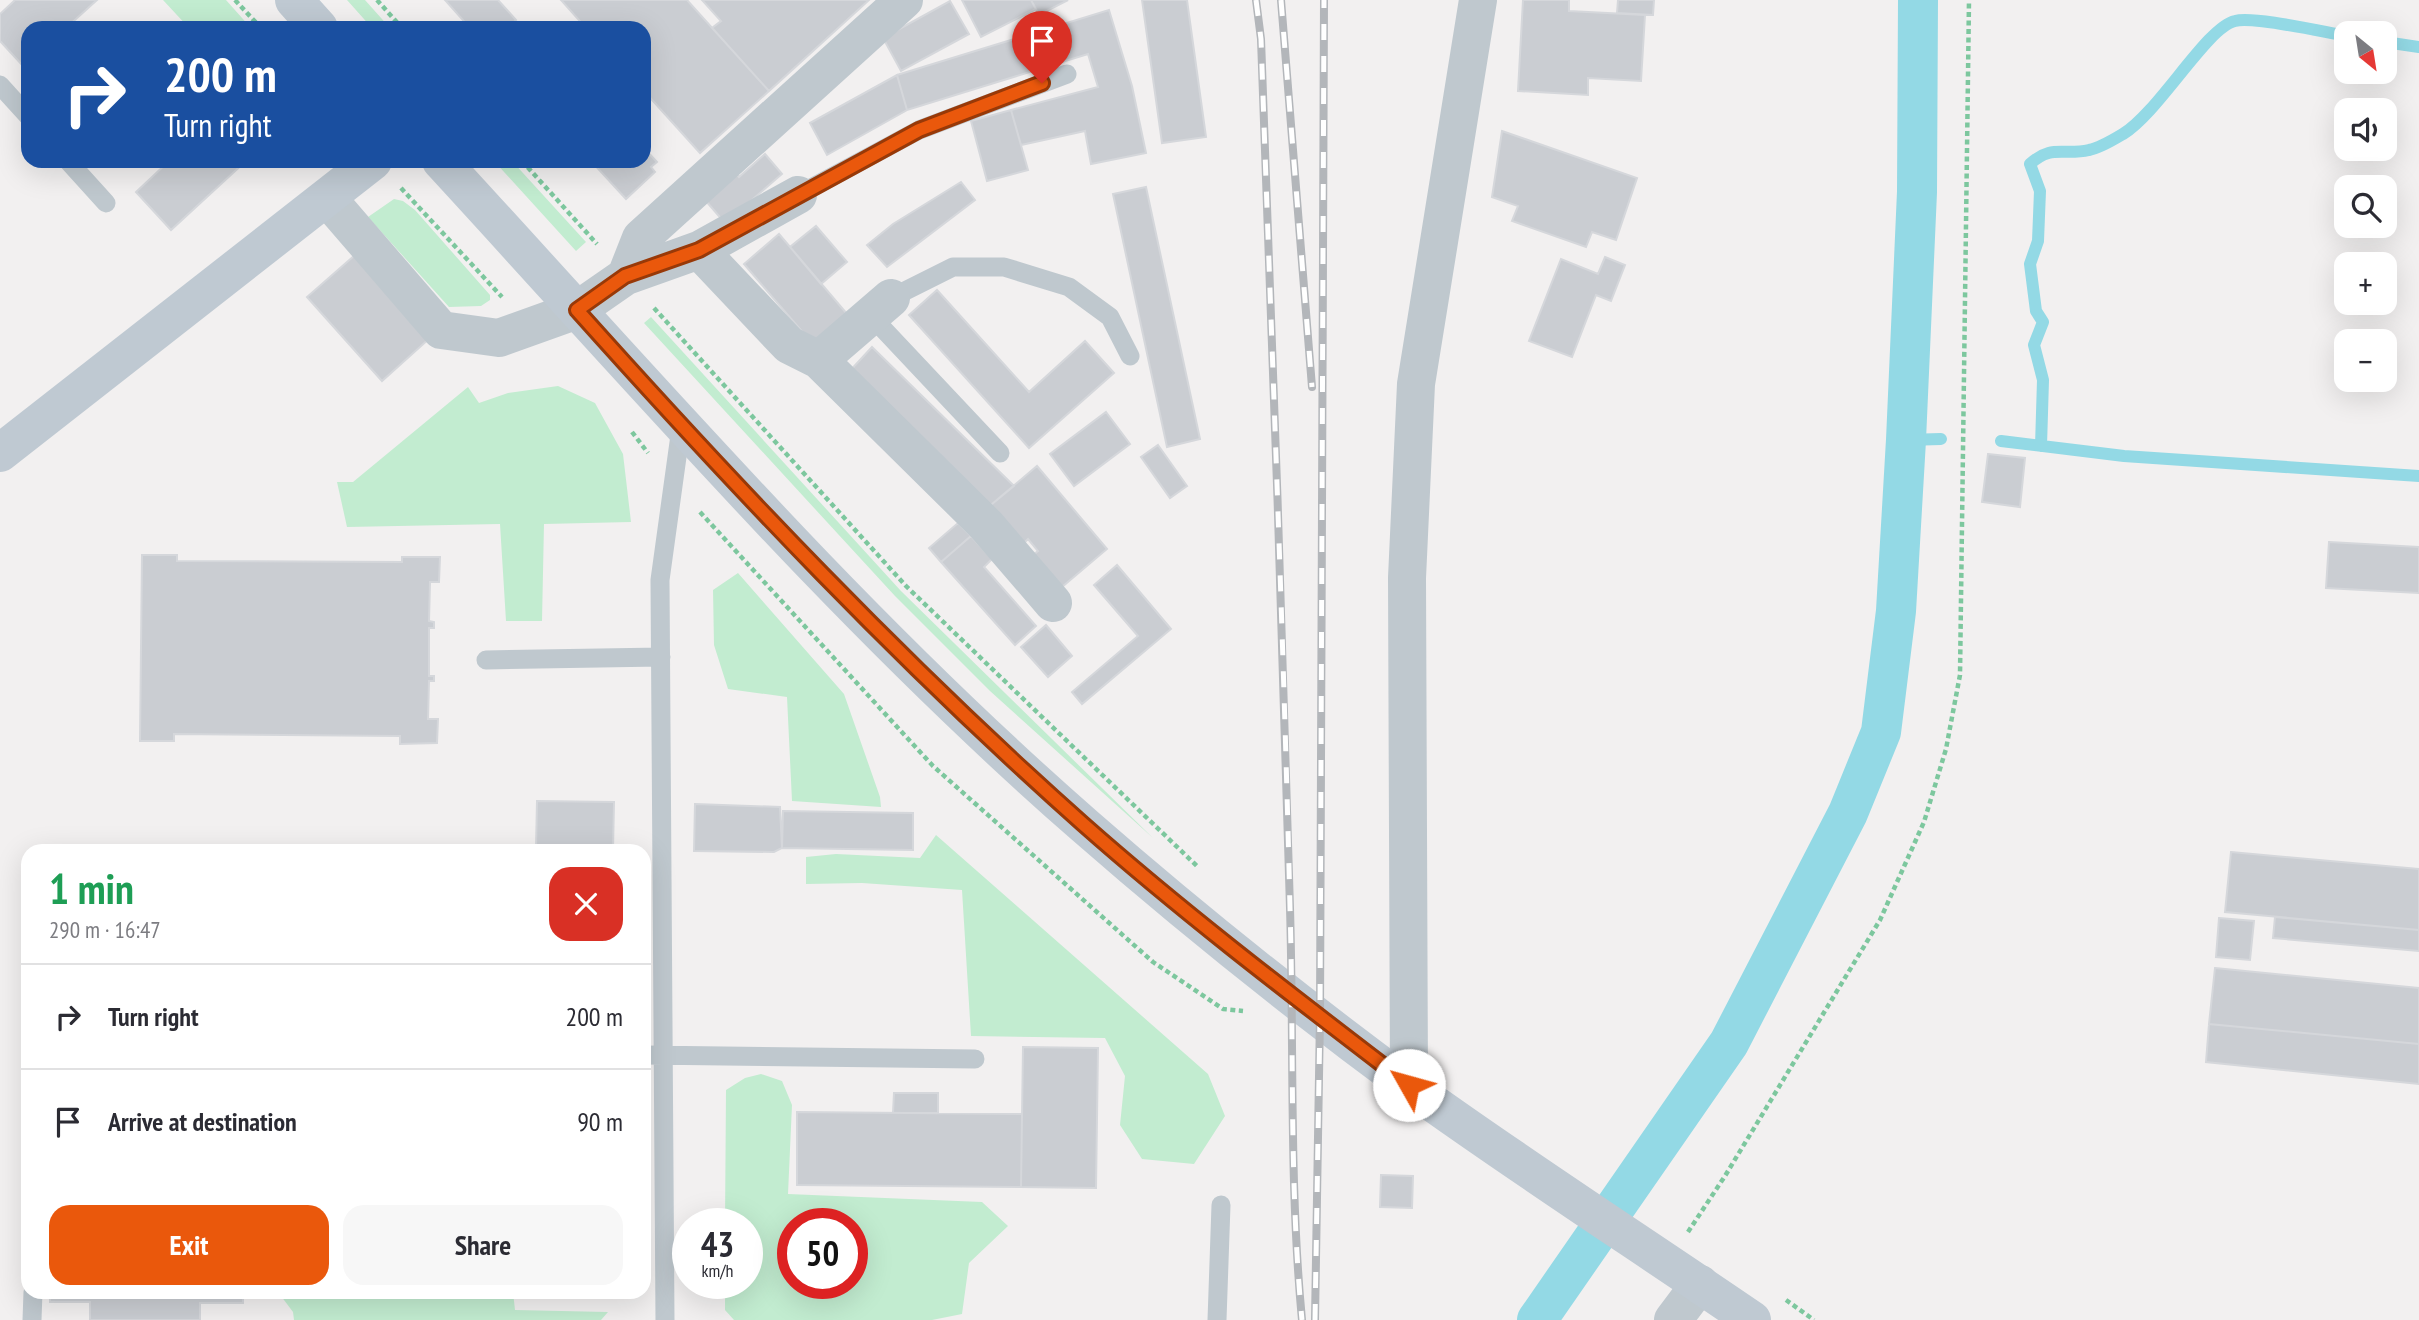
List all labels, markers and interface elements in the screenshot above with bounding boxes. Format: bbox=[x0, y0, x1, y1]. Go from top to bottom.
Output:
pin bbox=[1012, 11, 1072, 83]
north arrow bbox=[2334, 21, 2398, 84]
map controls bbox=[2334, 21, 2397, 392]
icon: arrive bbox=[1023, 22, 1061, 60]
text: 200 m bbox=[164, 42, 277, 106]
icon: right bbox=[49, 49, 140, 140]
button: sound bbox=[2334, 98, 2397, 161]
text: Turn right bbox=[164, 104, 272, 146]
button: search bbox=[2334, 175, 2397, 238]
button: + bbox=[2334, 252, 2397, 315]
button: − bbox=[2334, 329, 2397, 392]
text: 1 min bbox=[49, 861, 134, 916]
button: close bbox=[549, 867, 623, 941]
text: 290 m · 16:47 bbox=[49, 915, 161, 944]
icon: right bbox=[49, 998, 87, 1036]
text: Turn right bbox=[108, 1000, 199, 1033]
text: 200 m bbox=[565, 1000, 623, 1033]
position arrow bbox=[1372, 1048, 1446, 1122]
icon: arrive bbox=[49, 1103, 87, 1141]
text: Arrive at destination bbox=[108, 1105, 297, 1138]
text: 90 m bbox=[577, 1105, 623, 1138]
button: Exit bbox=[49, 1205, 329, 1285]
button: Share bbox=[343, 1205, 623, 1285]
speed limit sign: 50 bbox=[777, 1208, 868, 1299]
text: 43 bbox=[701, 1221, 734, 1267]
text: km/h bbox=[702, 1259, 733, 1282]

